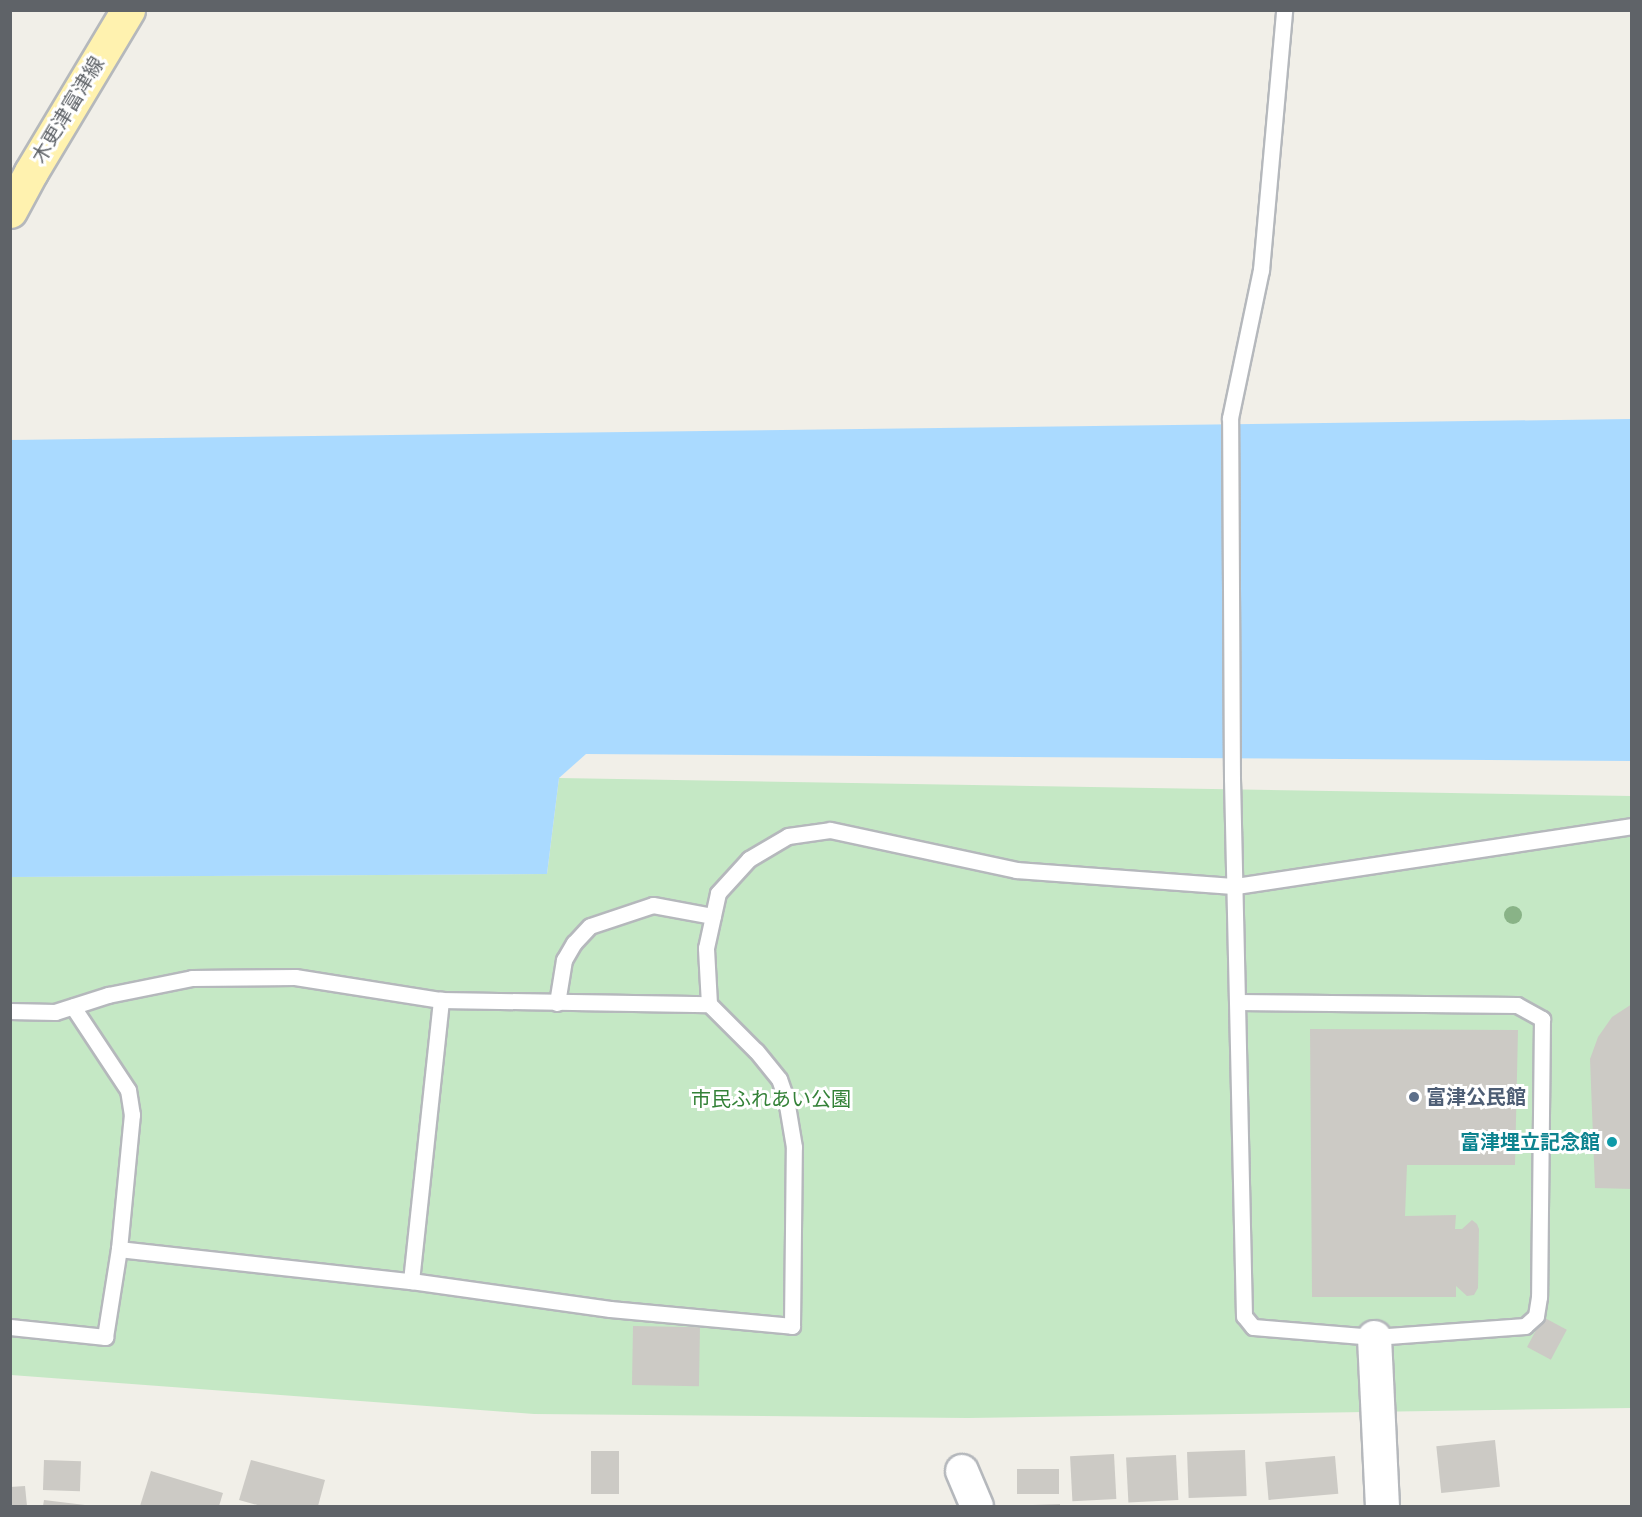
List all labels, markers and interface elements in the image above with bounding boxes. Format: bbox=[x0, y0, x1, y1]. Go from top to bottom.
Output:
street label: 木更津富津線 bbox=[27, 52, 109, 168]
place label: 富津公民館 bbox=[1426, 1085, 1526, 1109]
park label: 市民ふれあい公園 bbox=[691, 1087, 851, 1111]
marker: 富津公民館 bbox=[1407, 1090, 1421, 1104]
place label: 富津埋立記念館 bbox=[1460, 1130, 1600, 1154]
marker: 富津埋立記念館 bbox=[1605, 1135, 1619, 1149]

